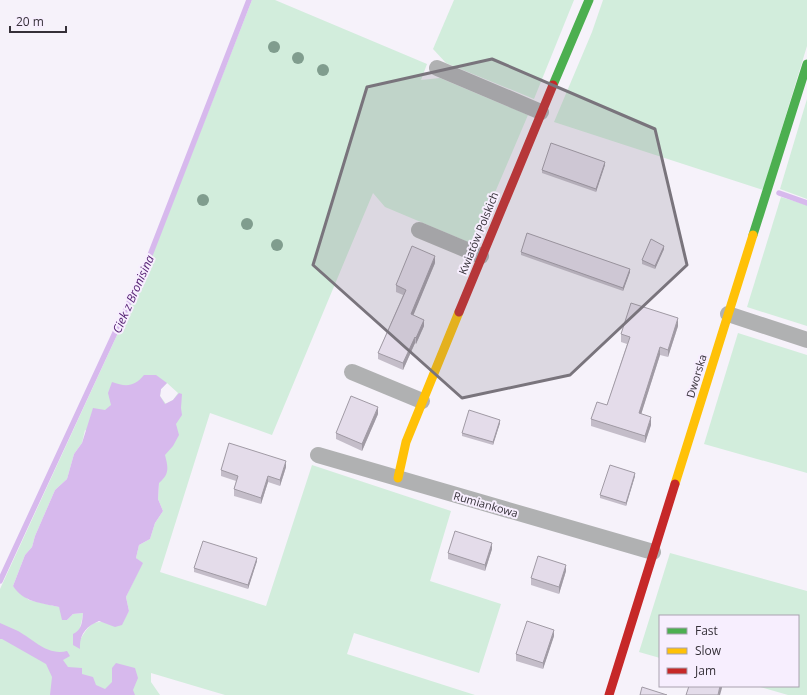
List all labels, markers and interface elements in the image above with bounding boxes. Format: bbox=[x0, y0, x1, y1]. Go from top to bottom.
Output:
scale bar bbox=[10, 8, 66, 34]
text: 20 m bbox=[16, 13, 44, 30]
street label: Kwiatów Polskich bbox=[455, 189, 501, 277]
water label: Ciek z Bronisina bbox=[108, 252, 158, 336]
street label: Dworska bbox=[682, 352, 710, 400]
street label: Rumiankowa bbox=[452, 488, 520, 520]
legend bbox=[659, 615, 799, 687]
text: Fast bbox=[695, 622, 718, 639]
text: Slow bbox=[695, 642, 722, 659]
text: Jam bbox=[694, 662, 716, 679]

